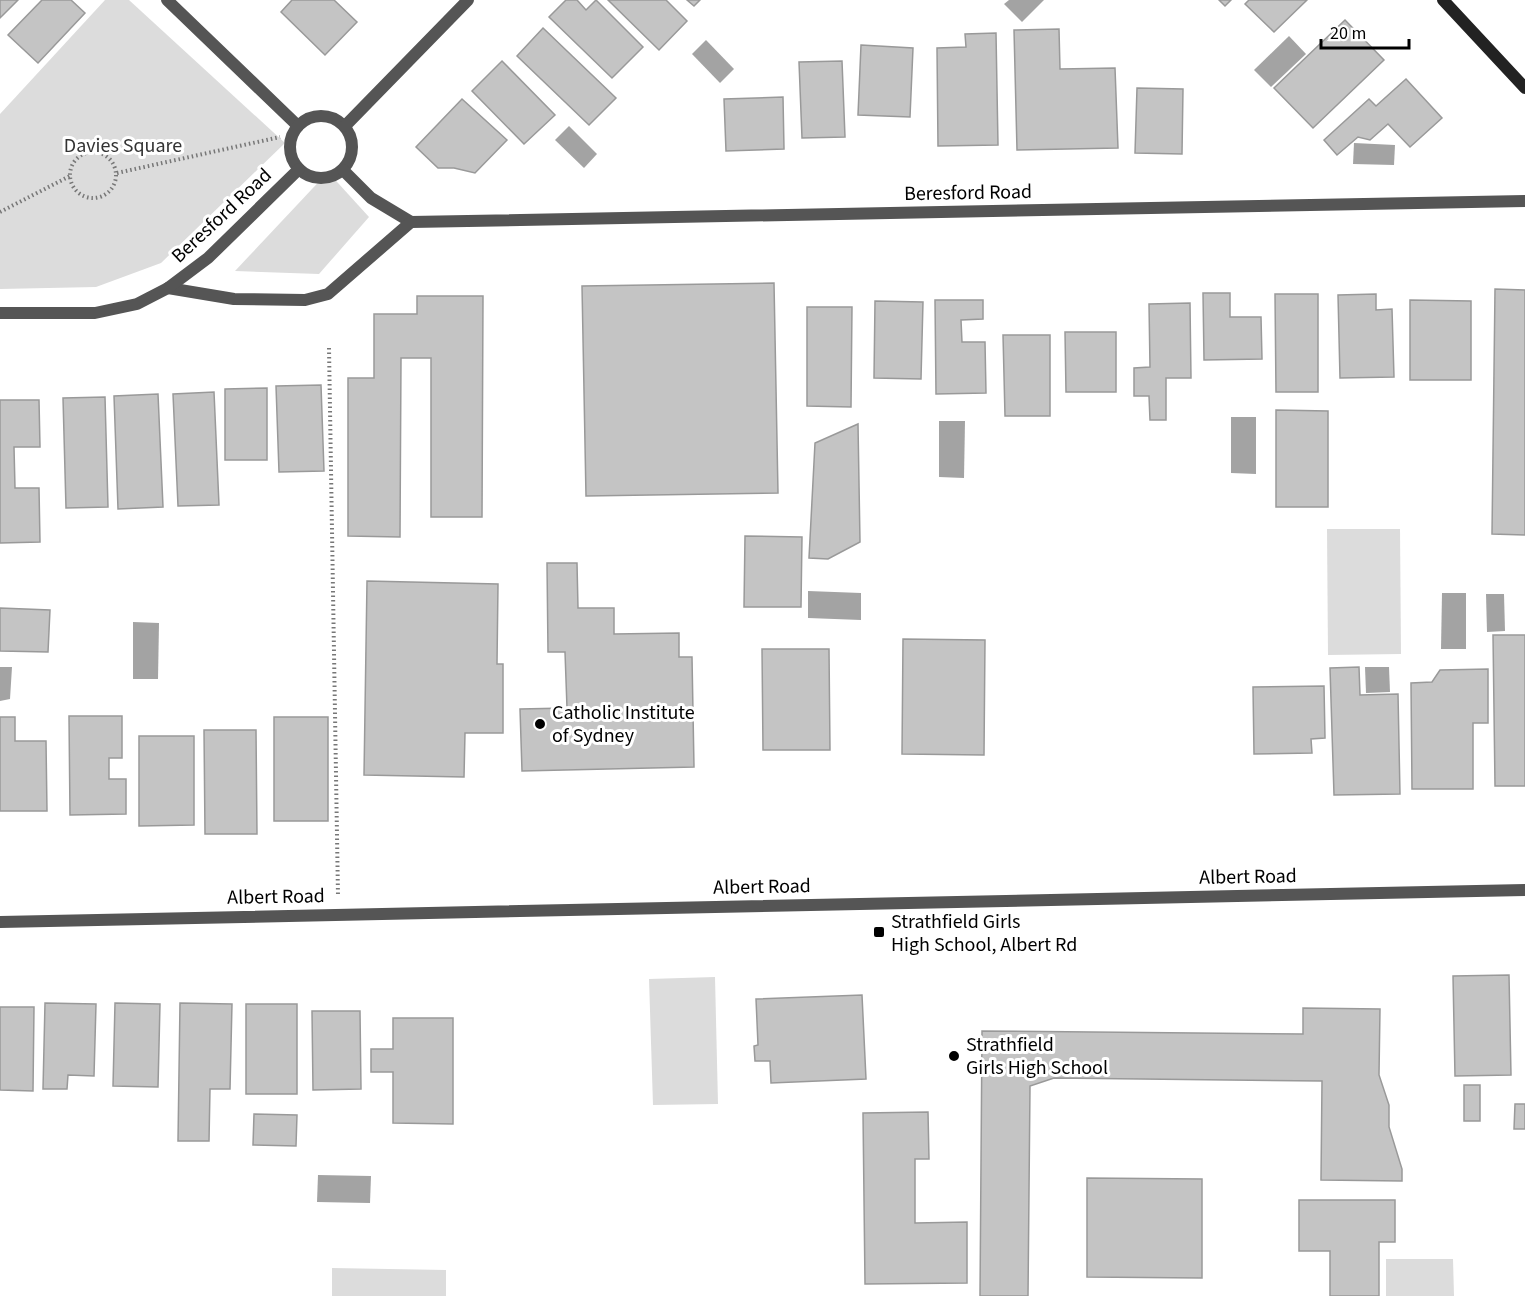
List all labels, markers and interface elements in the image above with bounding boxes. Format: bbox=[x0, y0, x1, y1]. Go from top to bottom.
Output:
scale bar bbox=[1321, 12, 1410, 50]
text: 20 m bbox=[1330, 21, 1366, 46]
park label: Davies Square bbox=[64, 132, 182, 160]
street label: Beresford Road bbox=[165, 162, 278, 270]
street label: Beresford Road bbox=[904, 178, 1032, 208]
place label: Catholic Institute of Sydney bbox=[552, 699, 695, 750]
marker: Catholic Institute of Sydney bbox=[533, 717, 547, 731]
street label: Albert Road bbox=[1199, 862, 1297, 892]
street label: Albert Road bbox=[713, 872, 811, 902]
street label: Albert Road bbox=[227, 882, 325, 912]
place label: Strathfield Girls High School, Albert Rd bbox=[891, 908, 1077, 959]
marker: Strathfield Girls High School, Albert Rd bbox=[872, 925, 886, 939]
place label: Strathfield Girls High School bbox=[966, 1031, 1108, 1082]
marker: Strathfield Girls High School bbox=[947, 1049, 961, 1063]

